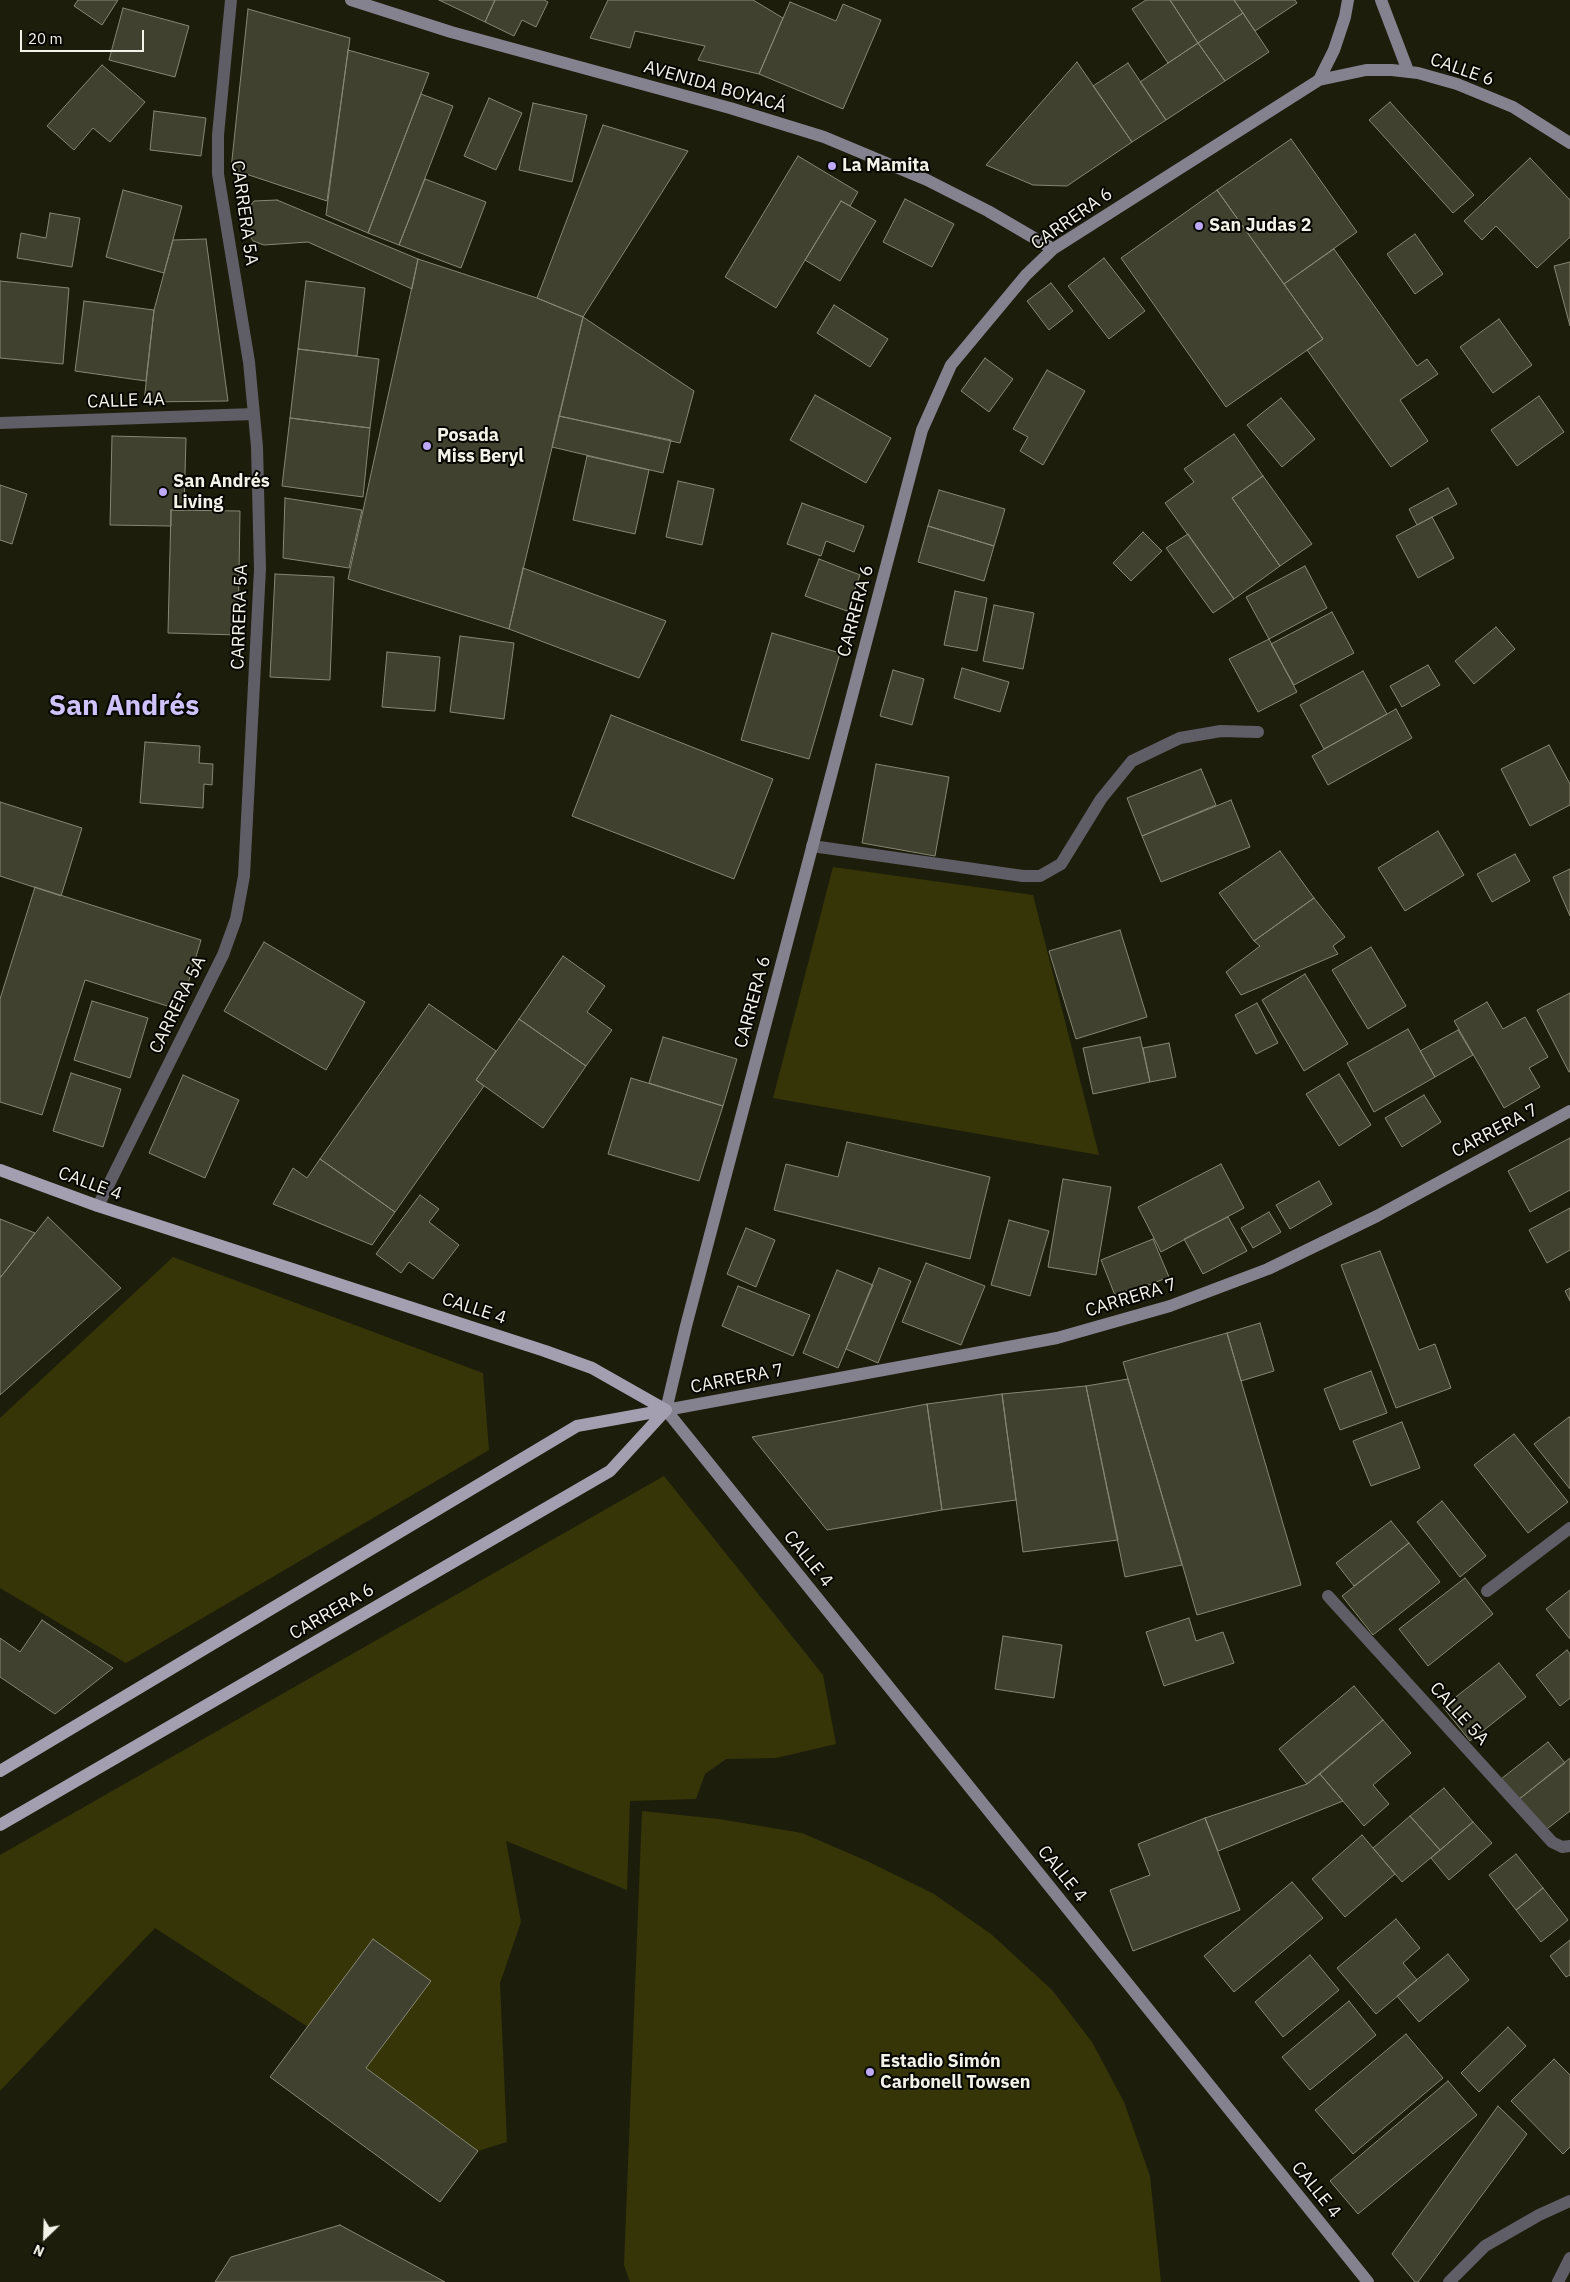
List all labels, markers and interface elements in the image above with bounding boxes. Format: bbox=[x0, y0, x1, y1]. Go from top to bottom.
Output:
scale bar bbox=[22, 20, 146, 52]
text: 20 m bbox=[28, 29, 63, 48]
street label: CALLE 6 bbox=[1427, 49, 1497, 91]
street label: AVENIDA BOYACÁ bbox=[641, 56, 789, 118]
place label: La Mamita bbox=[842, 155, 929, 177]
street label: CARRERA 5A bbox=[226, 159, 262, 267]
marker: La Mamita bbox=[826, 160, 838, 172]
street label: CARRERA 6 bbox=[1027, 183, 1117, 255]
place label: San Judas 2 bbox=[1209, 215, 1312, 237]
marker: San Judas 2 bbox=[1193, 220, 1205, 232]
street label: CALLE 4A bbox=[87, 389, 165, 413]
place label: Posada Miss Beryl bbox=[437, 425, 524, 468]
marker: Posada Miss Beryl bbox=[421, 440, 433, 452]
place label: San Andrés Living bbox=[173, 471, 270, 514]
marker: San Andrés Living bbox=[157, 486, 169, 498]
street label: CARRERA 6 bbox=[833, 563, 879, 659]
street label: CARRERA 5A bbox=[227, 564, 253, 670]
district label: San Andrés bbox=[49, 690, 199, 724]
street label: CARRERA 5A bbox=[145, 953, 211, 1057]
street label: CARRERA 6 bbox=[730, 954, 776, 1050]
street label: CARRERA 7 bbox=[1448, 1099, 1542, 1163]
street label: CALLE 4 bbox=[55, 1163, 125, 1205]
street label: CARRERA 7 bbox=[1083, 1274, 1179, 1322]
street label: CALLE 4 bbox=[439, 1288, 509, 1330]
street label: CARRERA 7 bbox=[689, 1359, 785, 1399]
street label: CALLE 4 bbox=[779, 1526, 837, 1592]
street label: CARRERA 6 bbox=[286, 1579, 378, 1645]
street label: CALLE 5A bbox=[1425, 1678, 1493, 1750]
street label: CALLE 4 bbox=[1033, 1841, 1091, 1907]
place label: Estadio Simón Carbonell Towsen bbox=[880, 2051, 1030, 2094]
marker: Estadio Simón Carbonell Towsen bbox=[864, 2066, 876, 2078]
street label: CALLE 4 bbox=[1287, 2157, 1345, 2223]
north arrow bbox=[20, 2212, 70, 2262]
text: N bbox=[31, 2240, 47, 2261]

